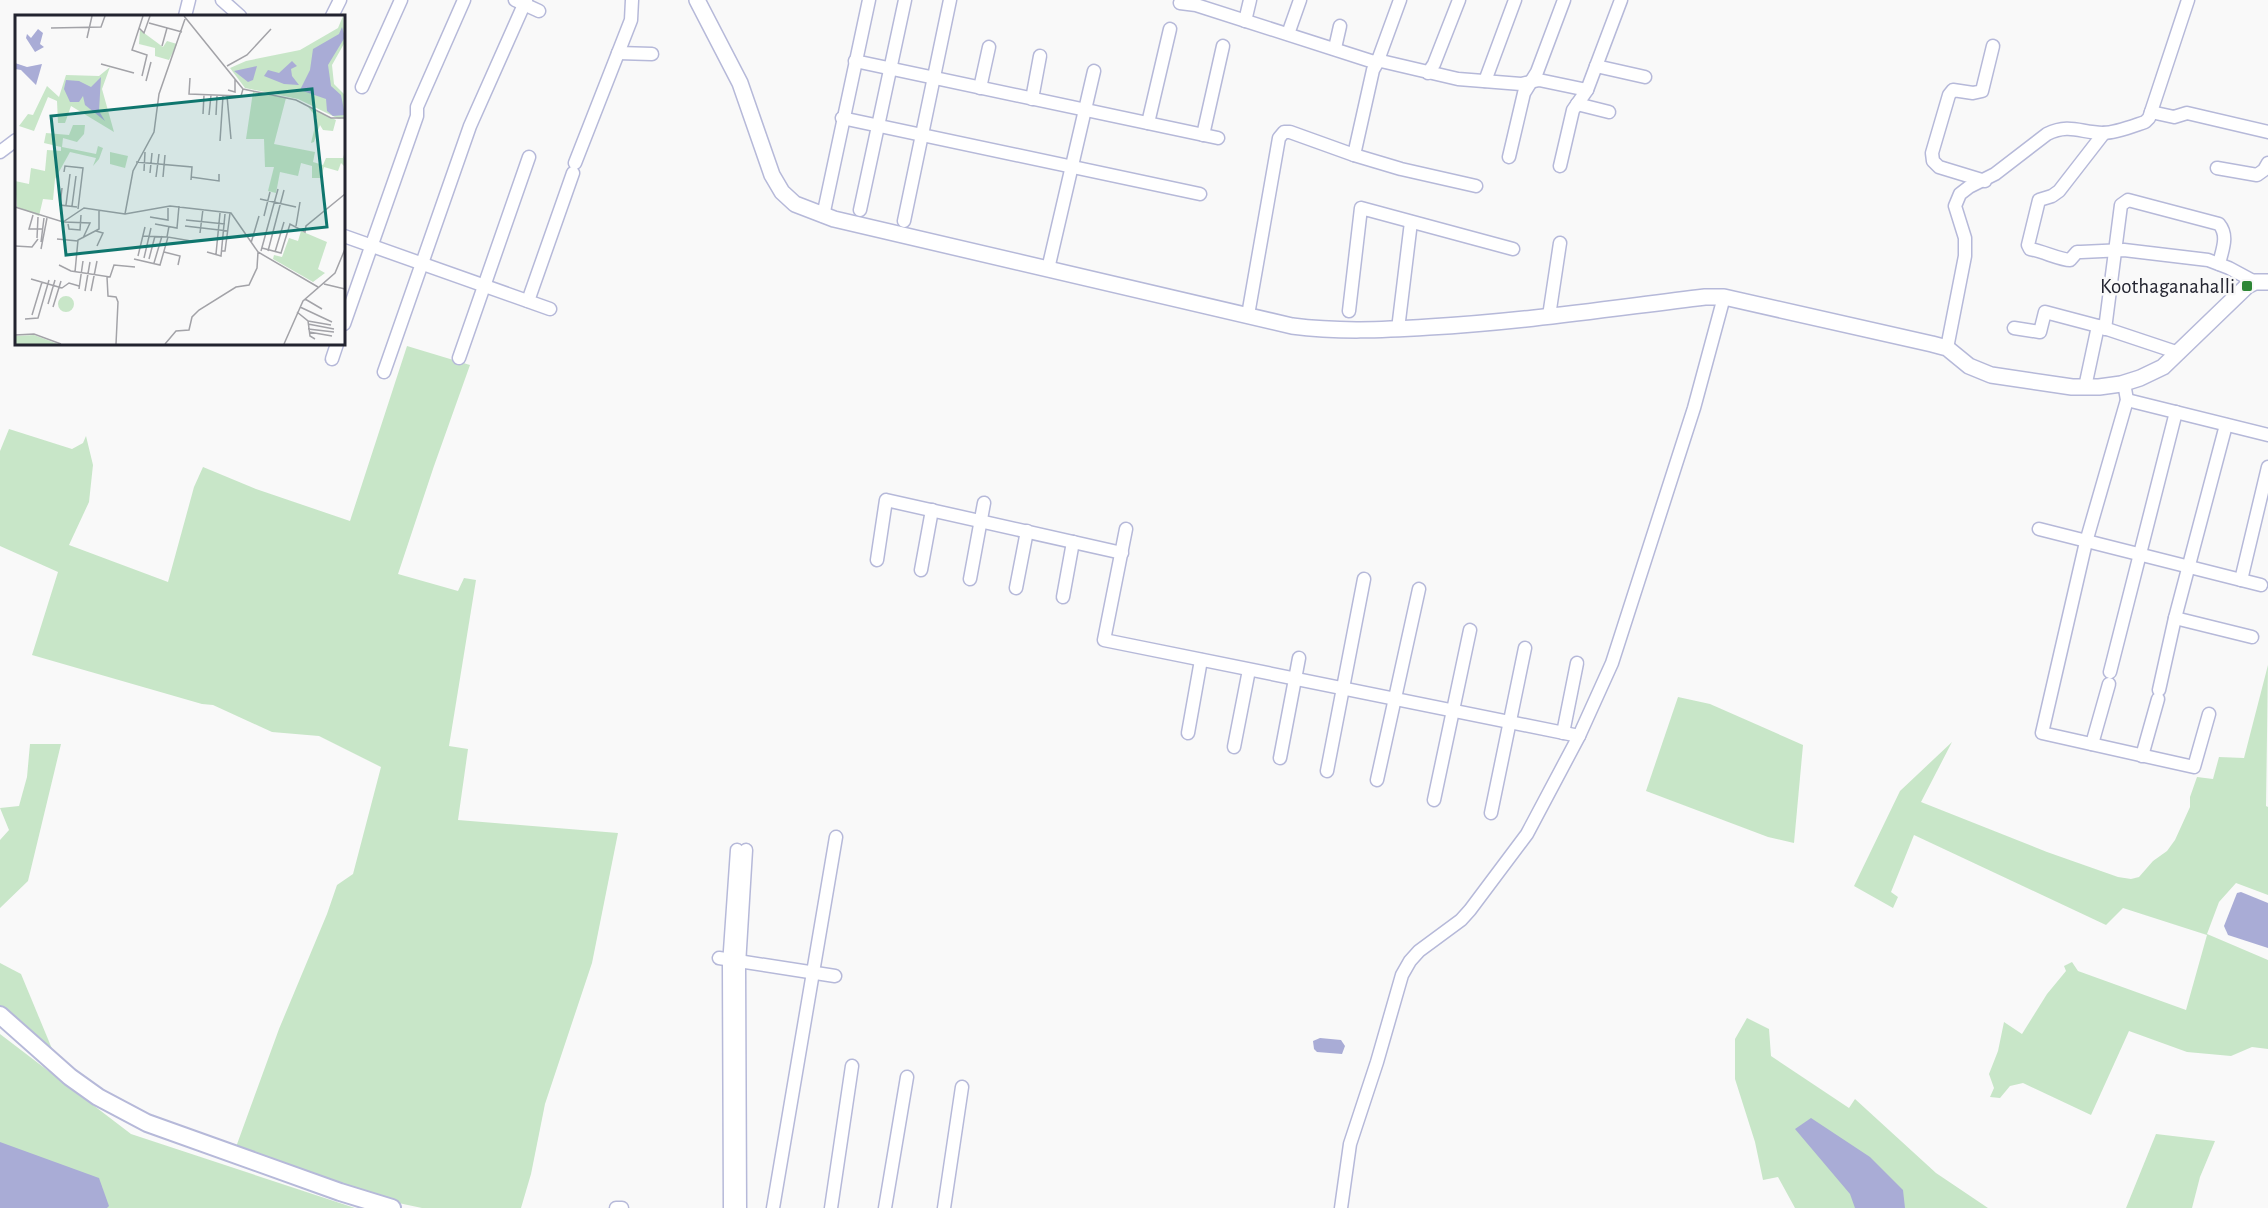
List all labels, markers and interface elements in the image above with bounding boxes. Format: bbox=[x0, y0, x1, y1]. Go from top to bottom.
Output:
inset map bbox=[15, 15, 345, 345]
place label: Koothaganahalli bbox=[2100, 276, 2235, 297]
marker: Koothaganahalli bbox=[2240, 279, 2254, 293]

